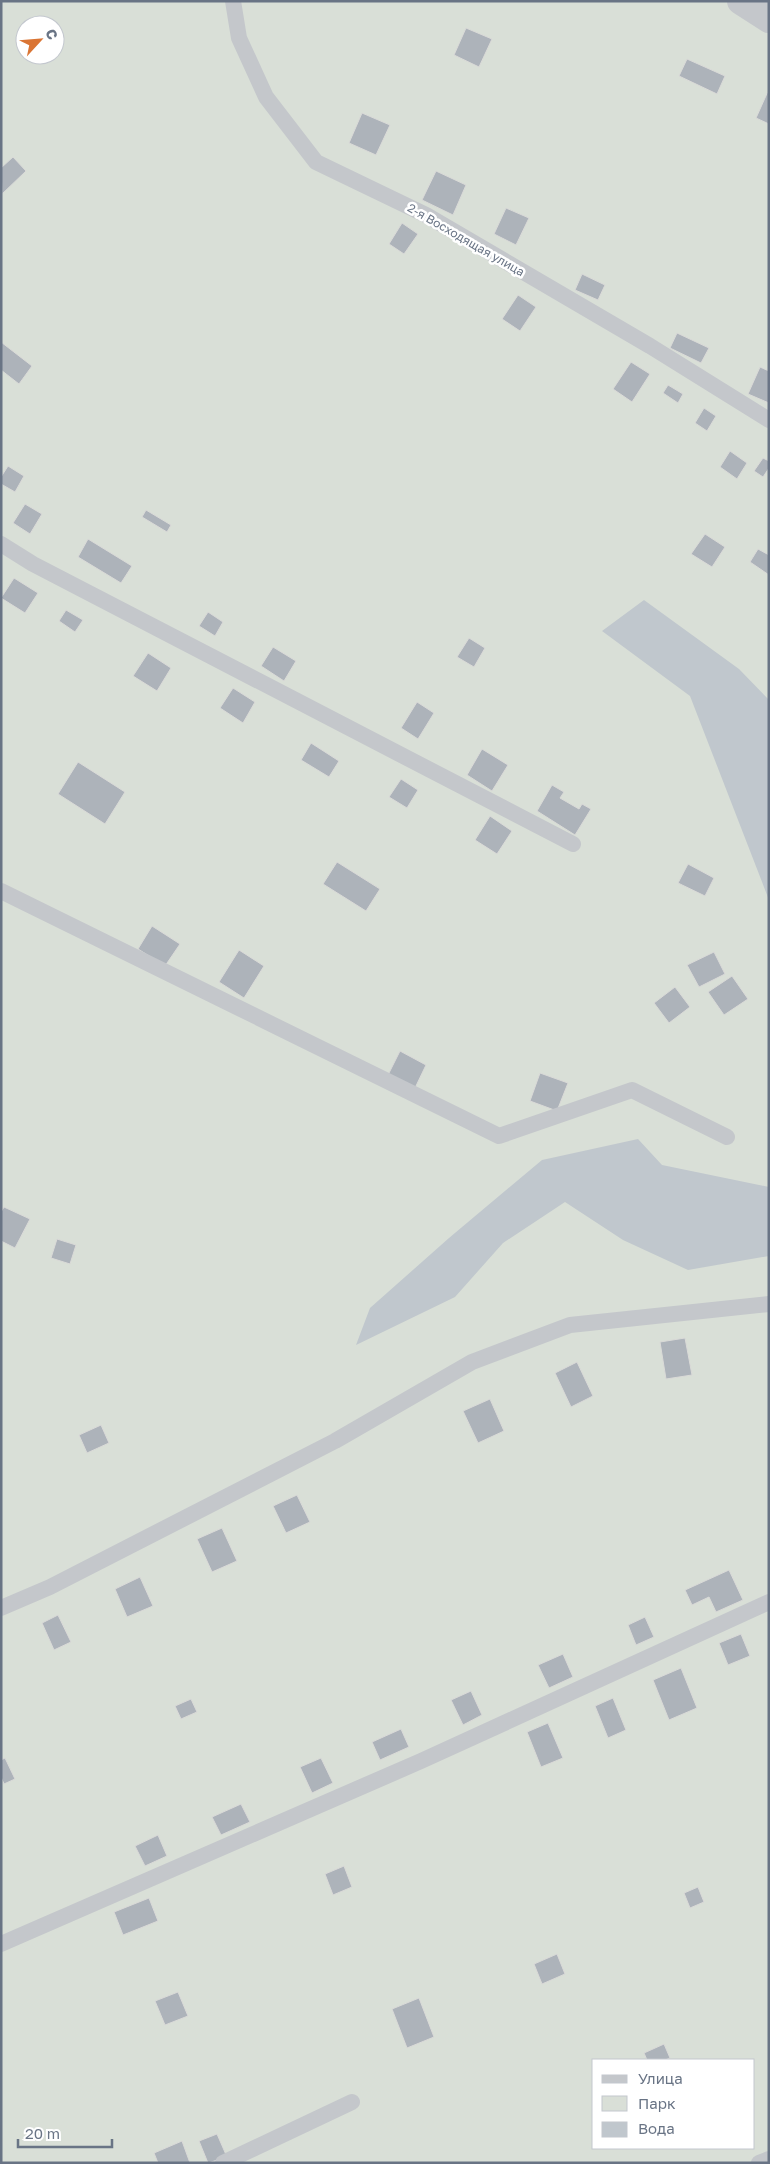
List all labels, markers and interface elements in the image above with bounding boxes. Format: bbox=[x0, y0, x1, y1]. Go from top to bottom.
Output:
north arrow bbox=[15, 15, 65, 65]
text: С bbox=[42, 26, 62, 42]
street label: 2-я Восходящая улица bbox=[405, 200, 527, 279]
legend bbox=[592, 2059, 755, 2149]
text: Улица bbox=[638, 2069, 683, 2087]
text: Парк bbox=[638, 2094, 676, 2112]
scale bar bbox=[18, 2116, 111, 2148]
text: Вода bbox=[638, 2119, 675, 2137]
text: 20 m bbox=[25, 2124, 60, 2142]

